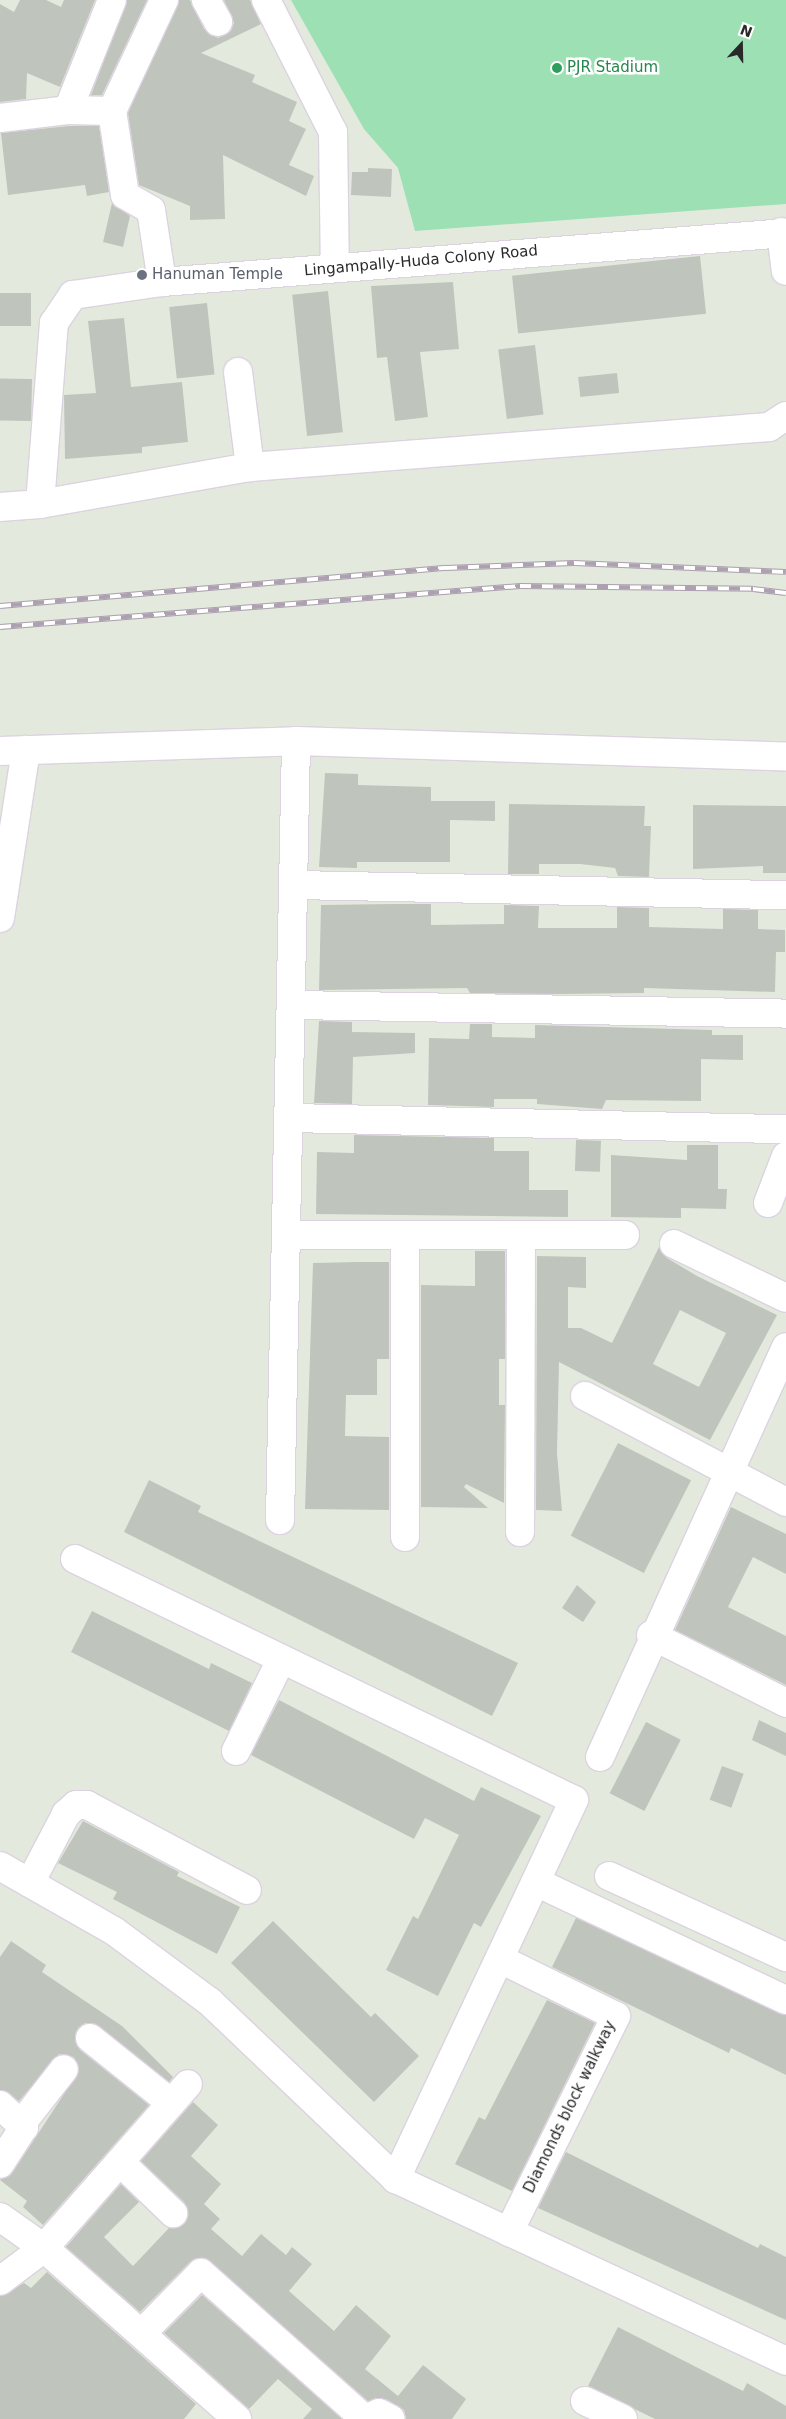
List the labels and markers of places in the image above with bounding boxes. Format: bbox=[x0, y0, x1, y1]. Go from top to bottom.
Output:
place label: PJR Stadium bbox=[567, 59, 658, 77]
marker: PJR Stadium bbox=[551, 62, 563, 74]
place label: Hanuman Temple bbox=[152, 266, 283, 284]
marker: Hanuman Temple bbox=[136, 269, 148, 281]

